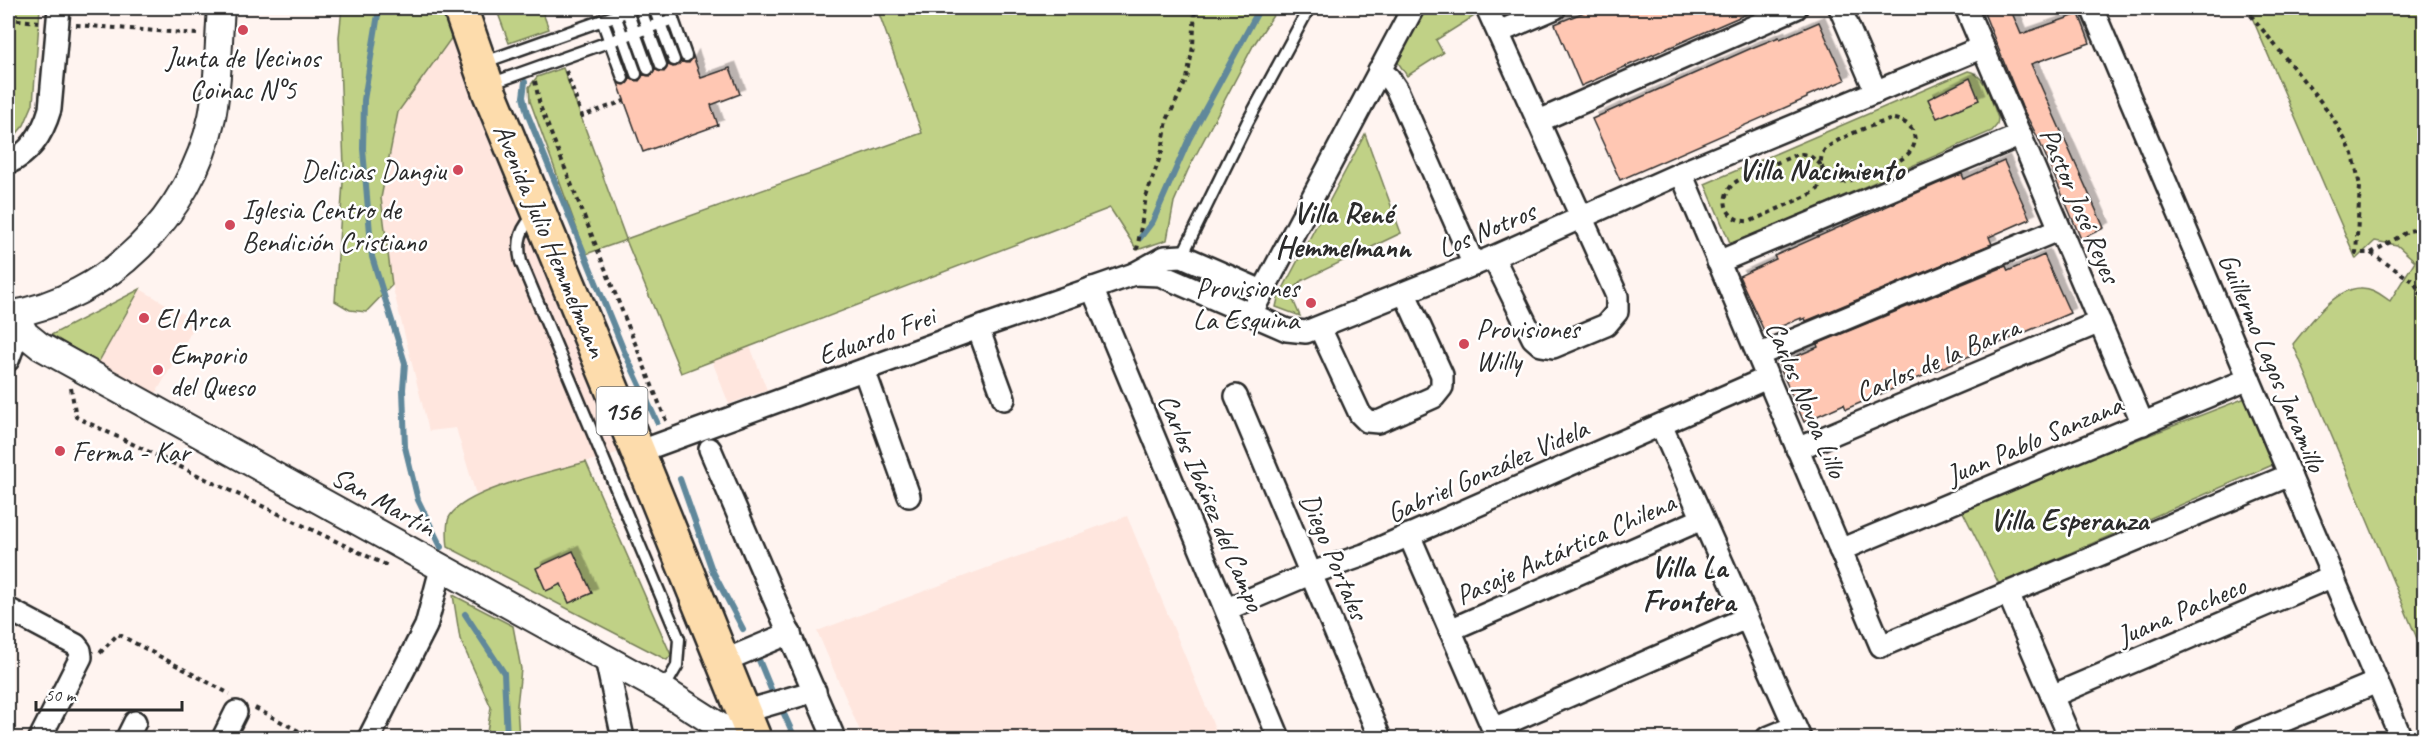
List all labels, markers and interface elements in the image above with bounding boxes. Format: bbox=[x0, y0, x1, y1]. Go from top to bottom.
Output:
marker: Junta de Vecinos Coinac N°5 bbox=[236, 23, 250, 37]
place label: Junta de Vecinos Coinac N°5 bbox=[164, 40, 323, 107]
street label: Avenida Julio Hemmelmann bbox=[486, 118, 616, 363]
street label: Pastor José Reyes bbox=[2032, 122, 2130, 291]
district label: Villa Nacimiento bbox=[1738, 151, 1906, 189]
place label: Delicias Dangiu bbox=[301, 153, 448, 188]
marker: Delicias Dangiu bbox=[451, 163, 465, 177]
place label: Iglesia Centro de Bendición Cristiano bbox=[242, 192, 428, 259]
street label: Los Notros bbox=[1432, 192, 1543, 266]
district label: Villa René Hemmelmann bbox=[1275, 194, 1413, 266]
marker: Iglesia Centro de Bendición Cristiano bbox=[223, 218, 237, 232]
street label: Guillermo Lagos Jaramillo bbox=[2211, 248, 2335, 479]
place label: Provisiones La Esquina bbox=[1193, 270, 1301, 337]
marker: Provisiones La Esquina bbox=[1304, 296, 1318, 310]
street label: Eduardo Frei bbox=[813, 297, 943, 373]
place label: El Arca bbox=[156, 301, 231, 336]
street label: Carlos de la Barra bbox=[1850, 308, 2027, 410]
marker: El Arca bbox=[137, 311, 151, 325]
place label: Provisiones Willy bbox=[1476, 311, 1582, 378]
street label: Carlos Novoa Lillo bbox=[1758, 316, 1856, 485]
place label: Emporio del Queso bbox=[170, 337, 257, 404]
marker: Provisiones Willy bbox=[1457, 337, 1471, 351]
marker: Emporio del Queso bbox=[151, 363, 165, 377]
street label: Juan Pablo Sanzana bbox=[1939, 386, 2129, 493]
road number: 156 bbox=[596, 387, 648, 435]
street label: Carlos Ibáñez del Campo bbox=[1150, 389, 1274, 618]
street label: Gabriel González Videla bbox=[1381, 410, 1595, 530]
place label: Ferma - Kar bbox=[72, 434, 193, 469]
marker: Ferma - Kar bbox=[53, 444, 67, 458]
street label: San Martín bbox=[326, 459, 443, 545]
street label: Pasaje Antártica Chilena bbox=[1450, 484, 1682, 613]
street label: Diego Portales bbox=[1292, 488, 1378, 627]
district label: Villa Esperanza bbox=[1990, 501, 2151, 539]
district label: Villa La Frontera bbox=[1643, 548, 1738, 620]
street label: Juana Pacheco bbox=[2110, 567, 2253, 654]
scale bar bbox=[36, 674, 182, 712]
text: 50 m bbox=[45, 684, 78, 706]

